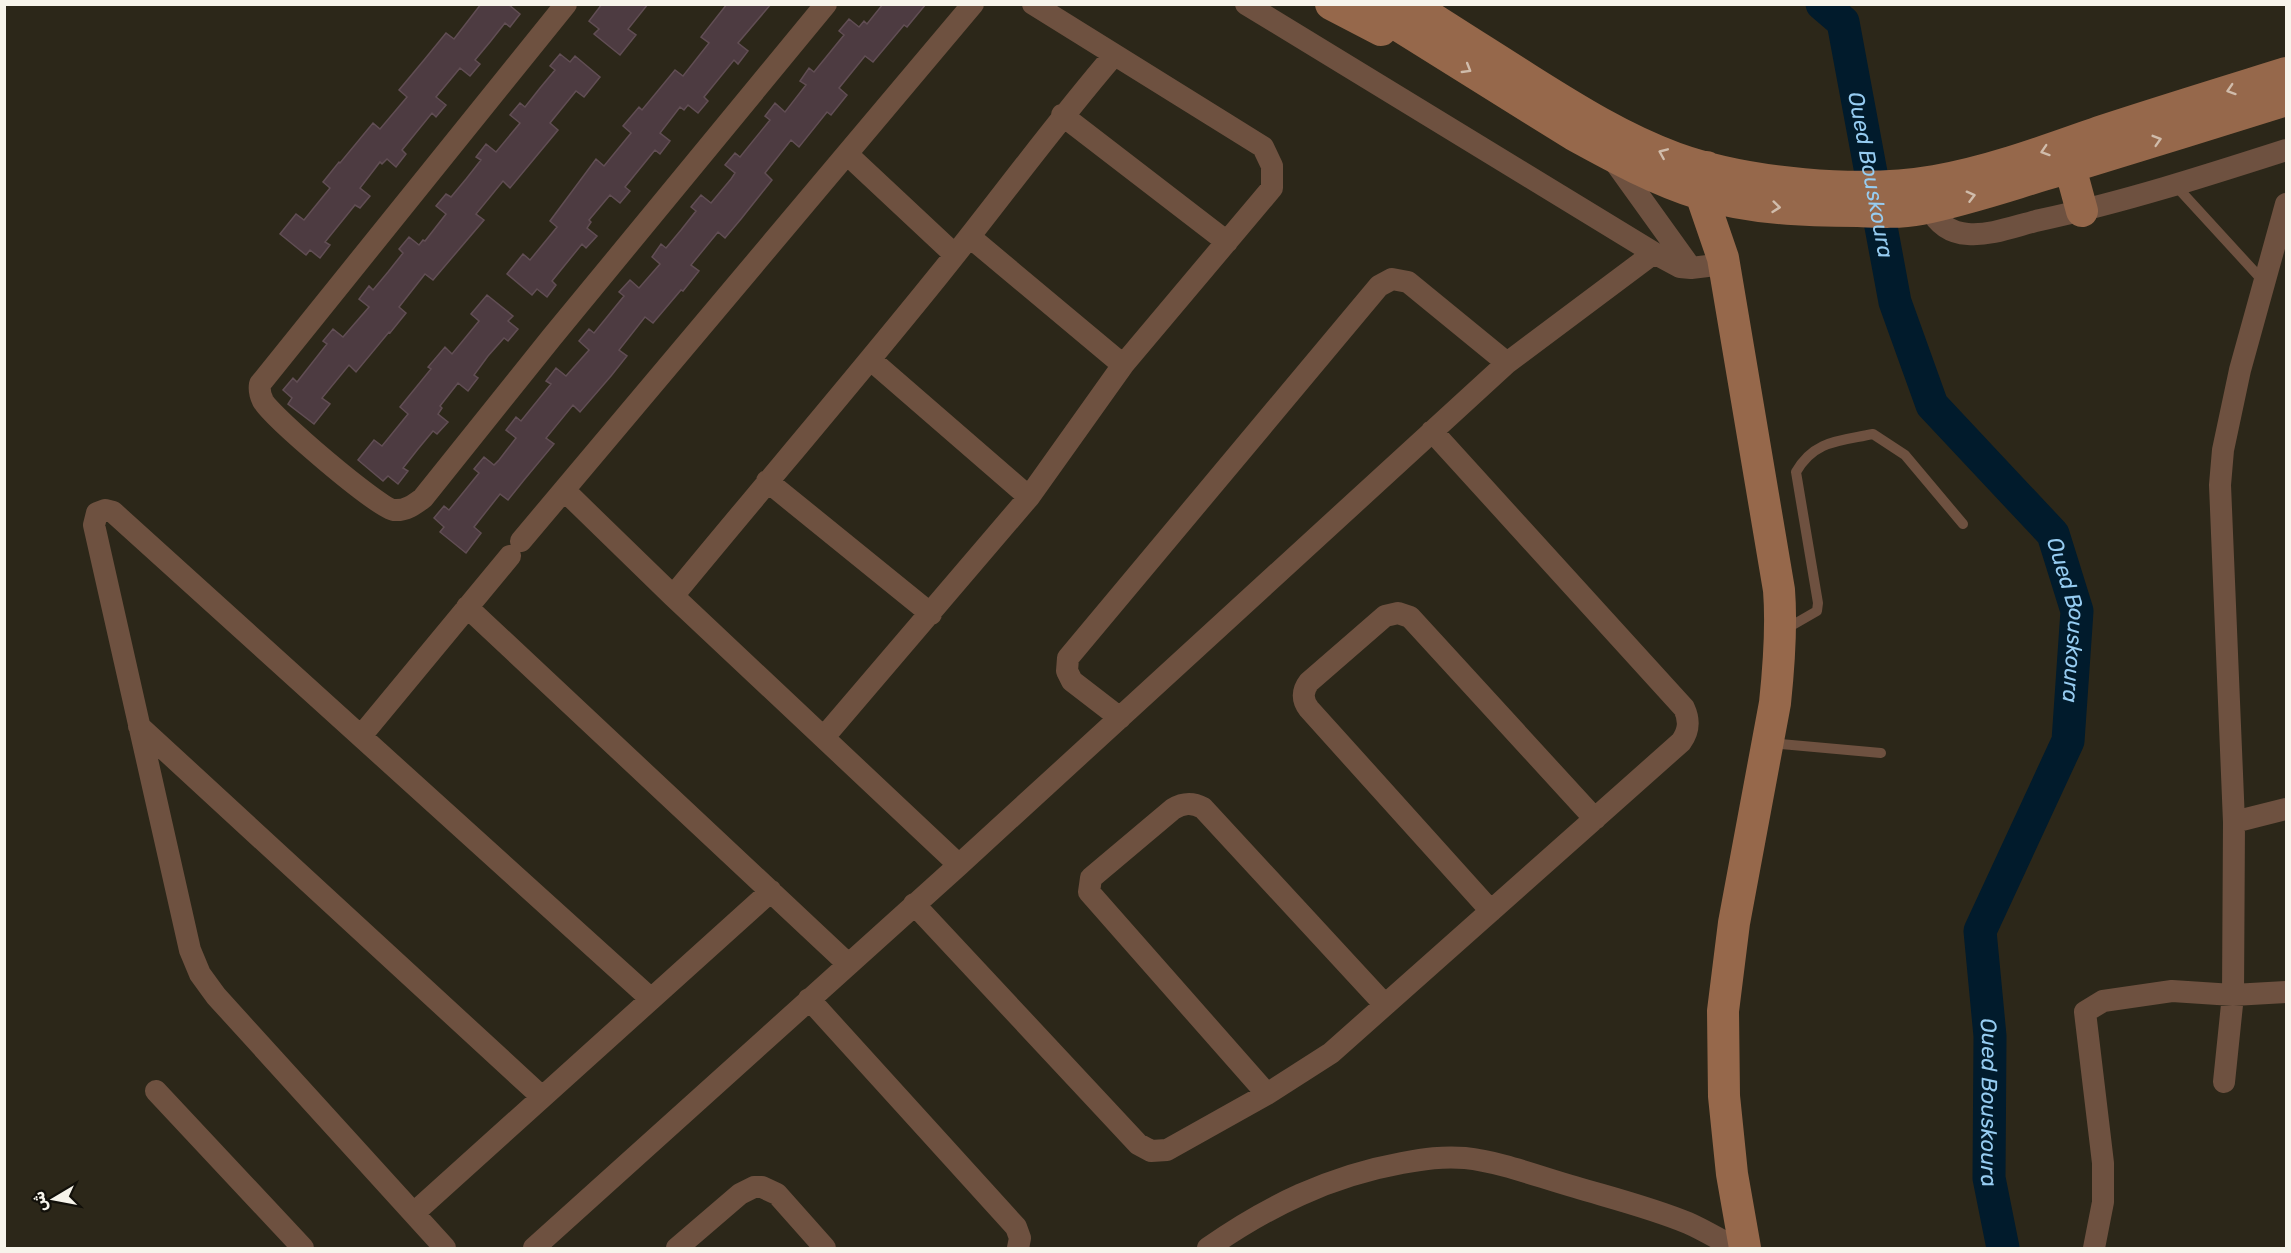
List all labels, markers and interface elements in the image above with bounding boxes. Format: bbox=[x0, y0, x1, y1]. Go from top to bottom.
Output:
one-way arrow bbox=[1461, 61, 1471, 73]
one-way arrow bbox=[2226, 83, 2237, 96]
water label: Oued Bouskoura bbox=[1842, 89, 1900, 260]
one-way arrow bbox=[2151, 135, 2162, 147]
one-way arrow bbox=[2040, 143, 2051, 156]
one-way arrow bbox=[1659, 148, 1670, 160]
one-way arrow bbox=[1965, 191, 1975, 204]
one-way arrow bbox=[1771, 200, 1780, 213]
water label: Oued Bouskoura bbox=[2041, 534, 2090, 704]
water label: Oued Bouskoura bbox=[1974, 1017, 2003, 1189]
north arrow bbox=[24, 1169, 84, 1229]
text: ش bbox=[29, 1190, 51, 1213]

